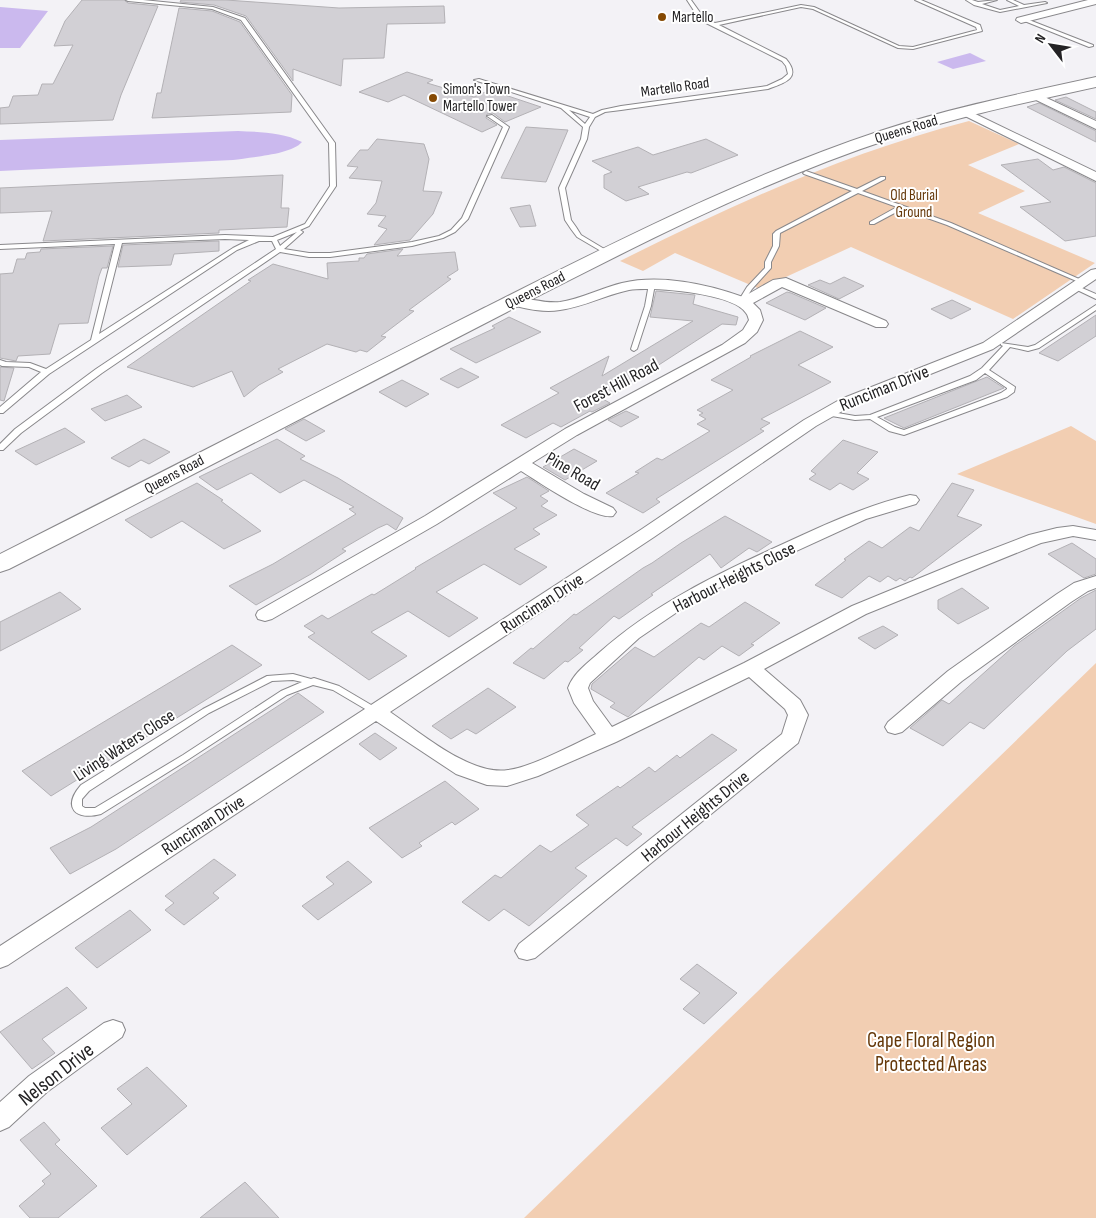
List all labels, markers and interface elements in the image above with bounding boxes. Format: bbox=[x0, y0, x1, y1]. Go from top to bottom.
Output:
place label: Martello bbox=[672, 8, 713, 27]
marker: Martello bbox=[656, 11, 668, 23]
north arrow bbox=[1026, 20, 1076, 70]
text: N bbox=[1031, 31, 1049, 46]
street label: Martello Road bbox=[640, 73, 710, 102]
place label: Simon's Town Martello Tower bbox=[443, 80, 517, 116]
marker: Simon's Town Martello Tower bbox=[427, 92, 439, 104]
street label: Queens Road bbox=[872, 111, 940, 148]
park label: Old Burial Ground bbox=[890, 186, 938, 222]
street label: Queens Road bbox=[502, 267, 568, 314]
street label: Forest Hill Road bbox=[570, 354, 662, 417]
street label: Runciman Drive bbox=[836, 361, 932, 416]
street label: Pine Road bbox=[542, 448, 603, 495]
street label: Queens Road bbox=[141, 451, 207, 498]
street label: Harbour Heights Close bbox=[670, 538, 799, 617]
street label: Runciman Drive bbox=[497, 569, 588, 638]
street label: Living Waters Close bbox=[70, 705, 179, 786]
street label: Harbour Heights Drive bbox=[637, 767, 753, 866]
street label: Runciman Drive bbox=[158, 791, 249, 860]
park label: Cape Floral Region Protected Areas bbox=[867, 1028, 995, 1077]
street label: Nelson Drive bbox=[14, 1037, 99, 1111]

